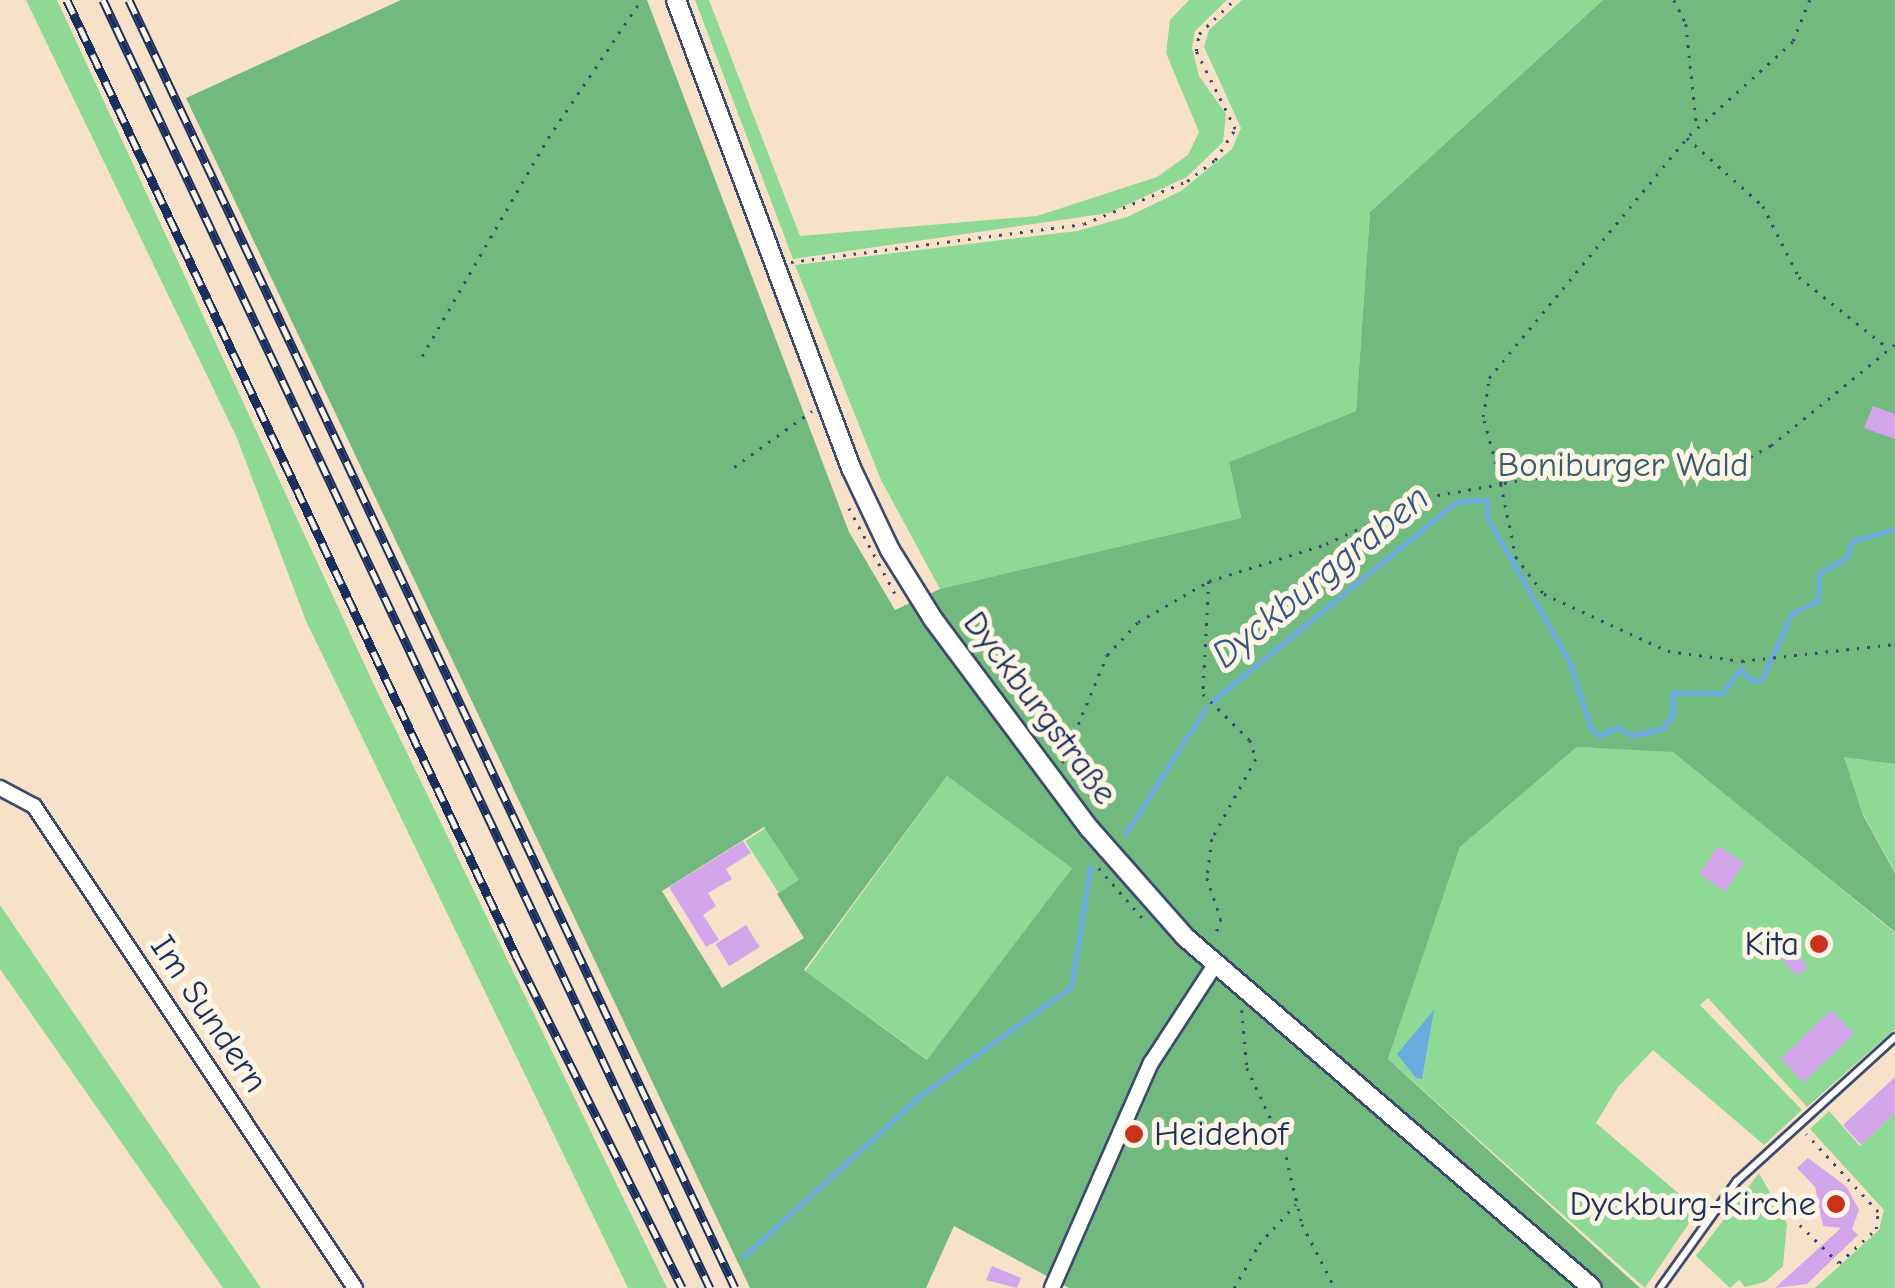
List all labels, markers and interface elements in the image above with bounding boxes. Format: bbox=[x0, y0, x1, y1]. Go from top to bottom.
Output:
park label: Boniburger Wald bbox=[1498, 444, 1748, 486]
water label: Dyckburggraben bbox=[1203, 476, 1439, 678]
street label: Dyckburgstraße bbox=[954, 603, 1126, 813]
place label: Kita bbox=[1744, 923, 1799, 965]
street label: Im Sundern bbox=[141, 928, 277, 1100]
marker: Kita bbox=[1808, 933, 1830, 955]
place label: Heidehof bbox=[1154, 1113, 1288, 1155]
marker: Heidehof bbox=[1123, 1123, 1145, 1145]
place label: Dyckburg-Kirche bbox=[1569, 1183, 1816, 1225]
marker: Dyckburg-Kirche bbox=[1825, 1193, 1847, 1215]

